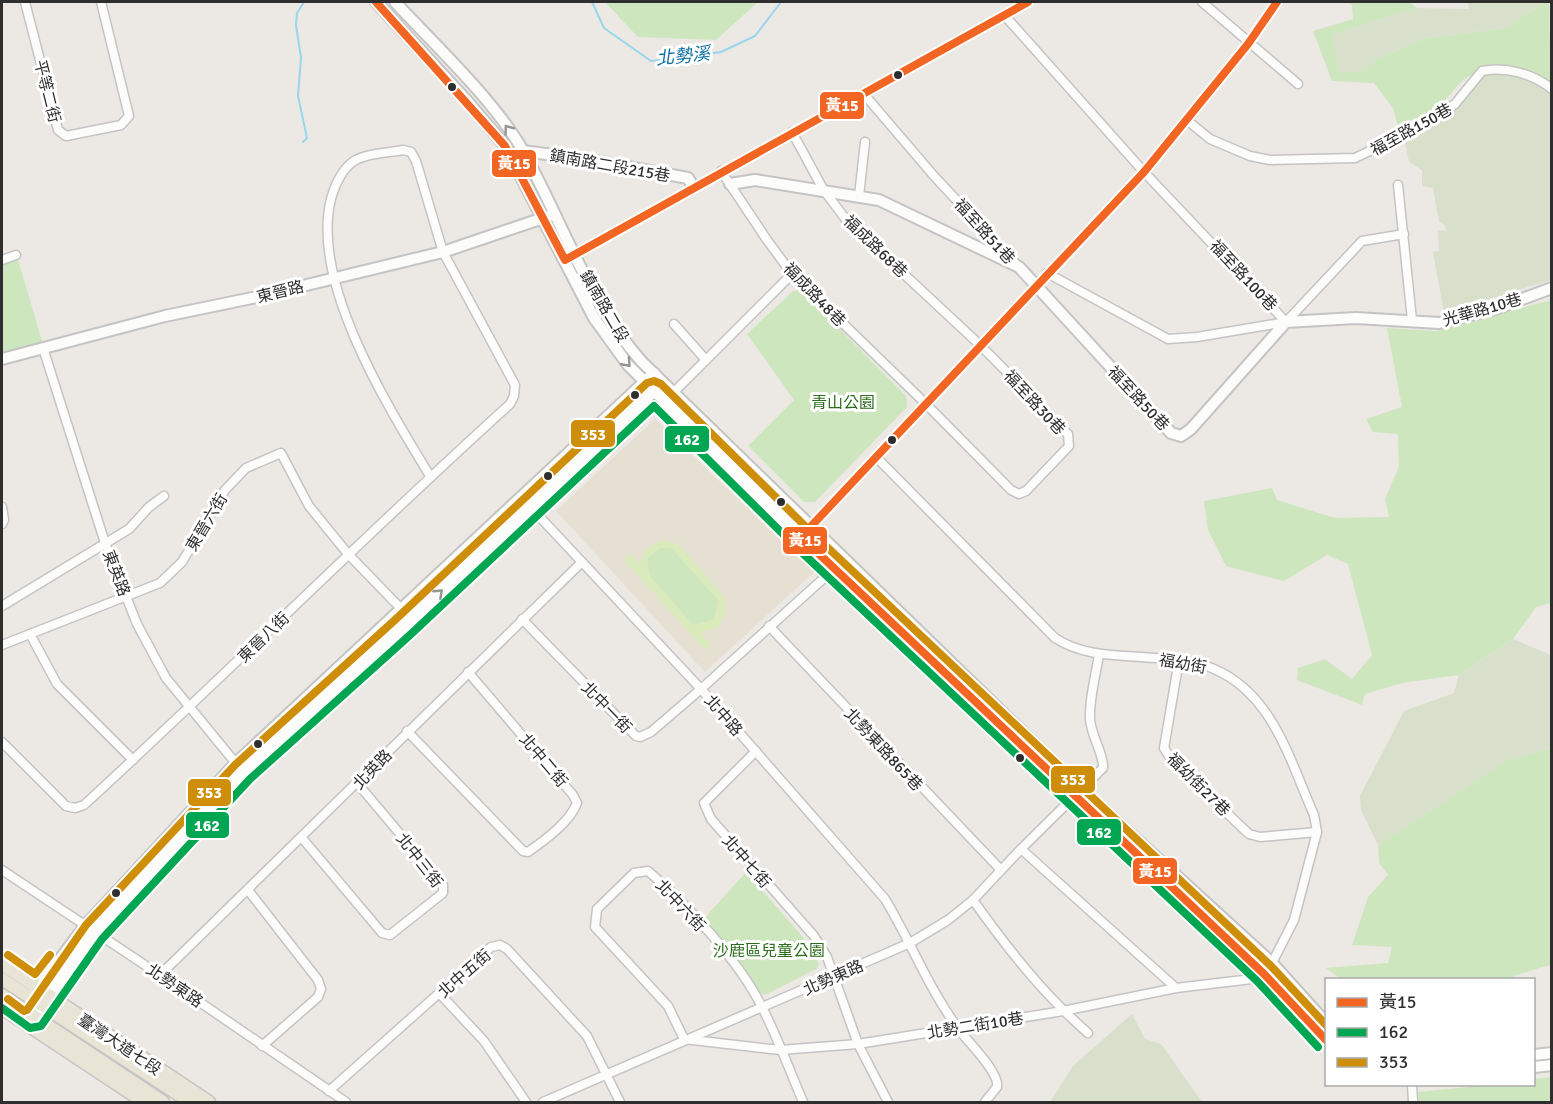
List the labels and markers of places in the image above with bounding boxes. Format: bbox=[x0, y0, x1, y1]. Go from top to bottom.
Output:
unlabelled marker bbox=[892, 69, 904, 81]
unlabelled marker bbox=[446, 81, 458, 93]
unlabelled marker bbox=[629, 389, 641, 401]
unlabelled marker bbox=[886, 434, 898, 446]
unlabelled marker bbox=[542, 470, 554, 482]
unlabelled marker bbox=[775, 496, 787, 508]
unlabelled marker bbox=[252, 738, 264, 750]
unlabelled marker bbox=[1014, 752, 1026, 764]
unlabelled marker bbox=[110, 887, 122, 899]

